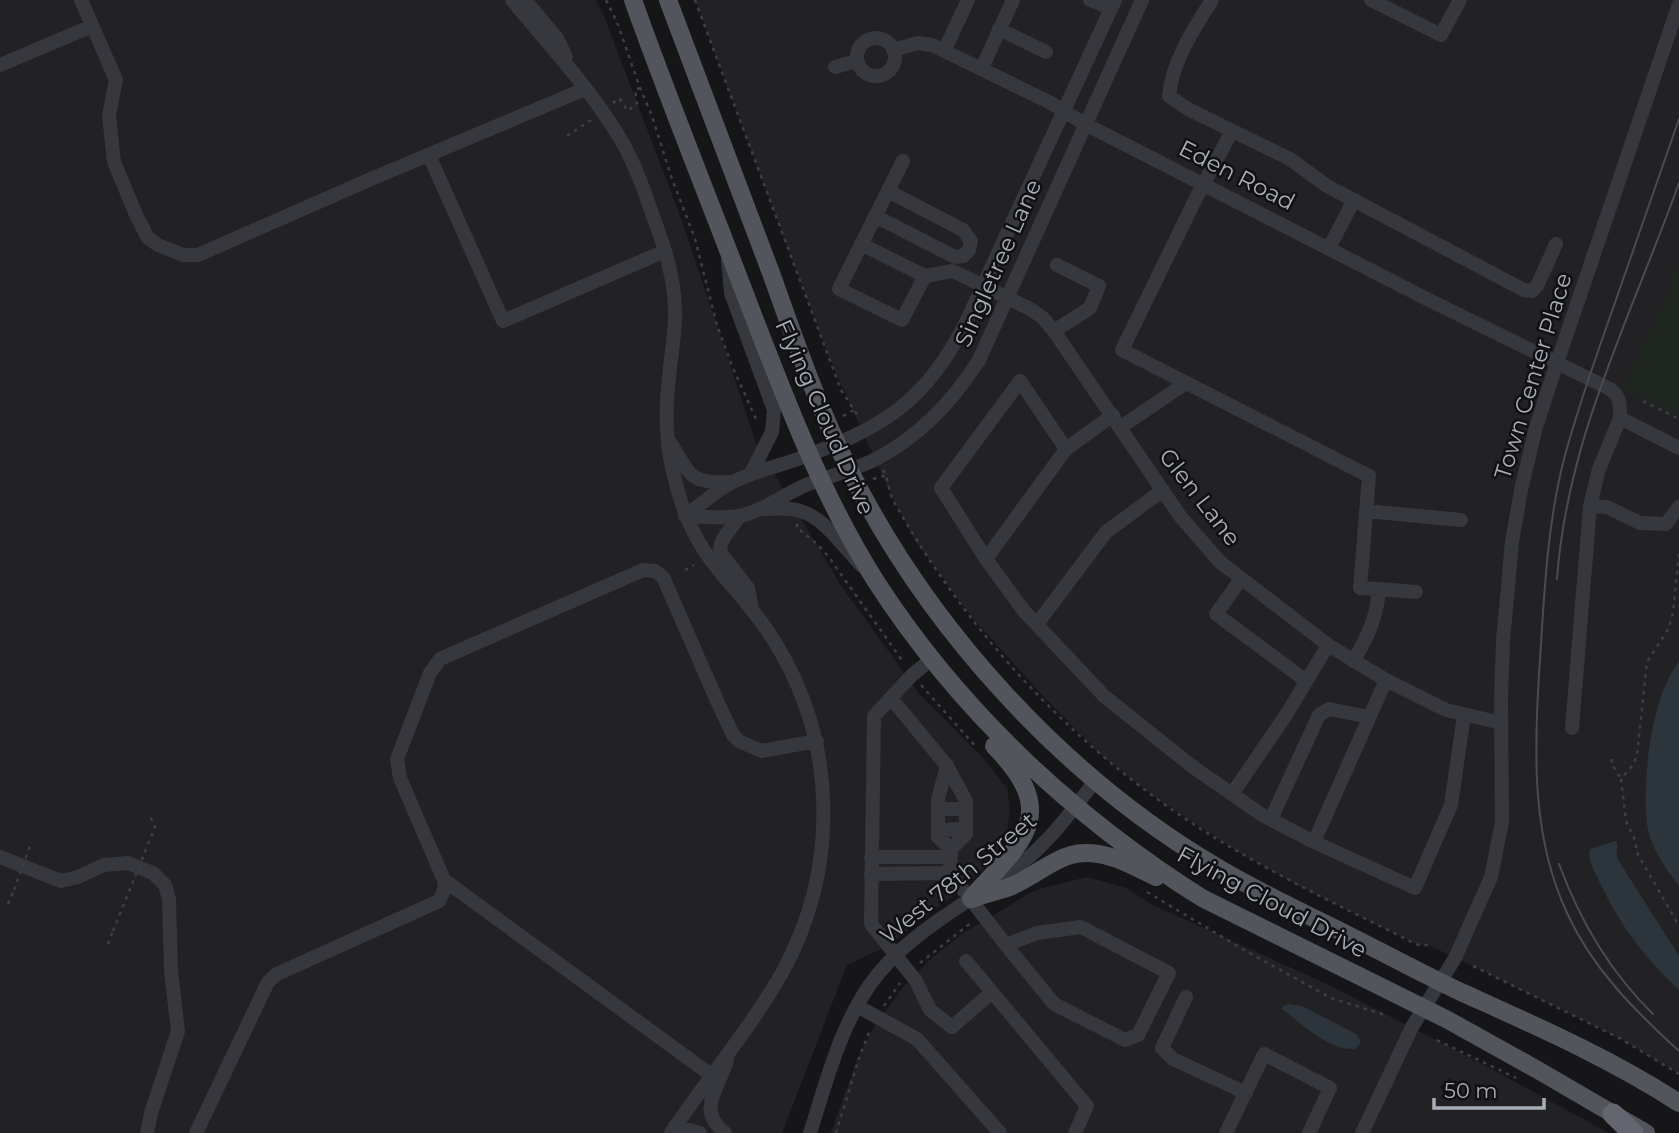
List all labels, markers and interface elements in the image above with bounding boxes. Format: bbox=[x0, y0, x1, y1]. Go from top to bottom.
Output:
street label: Eden Road bbox=[1174, 134, 1300, 216]
street label: Singletree Lane bbox=[949, 175, 1047, 351]
street label: Town Center Place bbox=[1488, 270, 1578, 482]
street label: Flying Cloud Drive bbox=[769, 315, 881, 519]
street label: Glen Lane bbox=[1153, 443, 1247, 551]
street label: West 78th Street bbox=[874, 806, 1042, 950]
street label: Flying Cloud Drive bbox=[1172, 840, 1372, 964]
scale bar bbox=[1434, 1066, 1544, 1110]
text: 50 m bbox=[1444, 1078, 1498, 1103]

